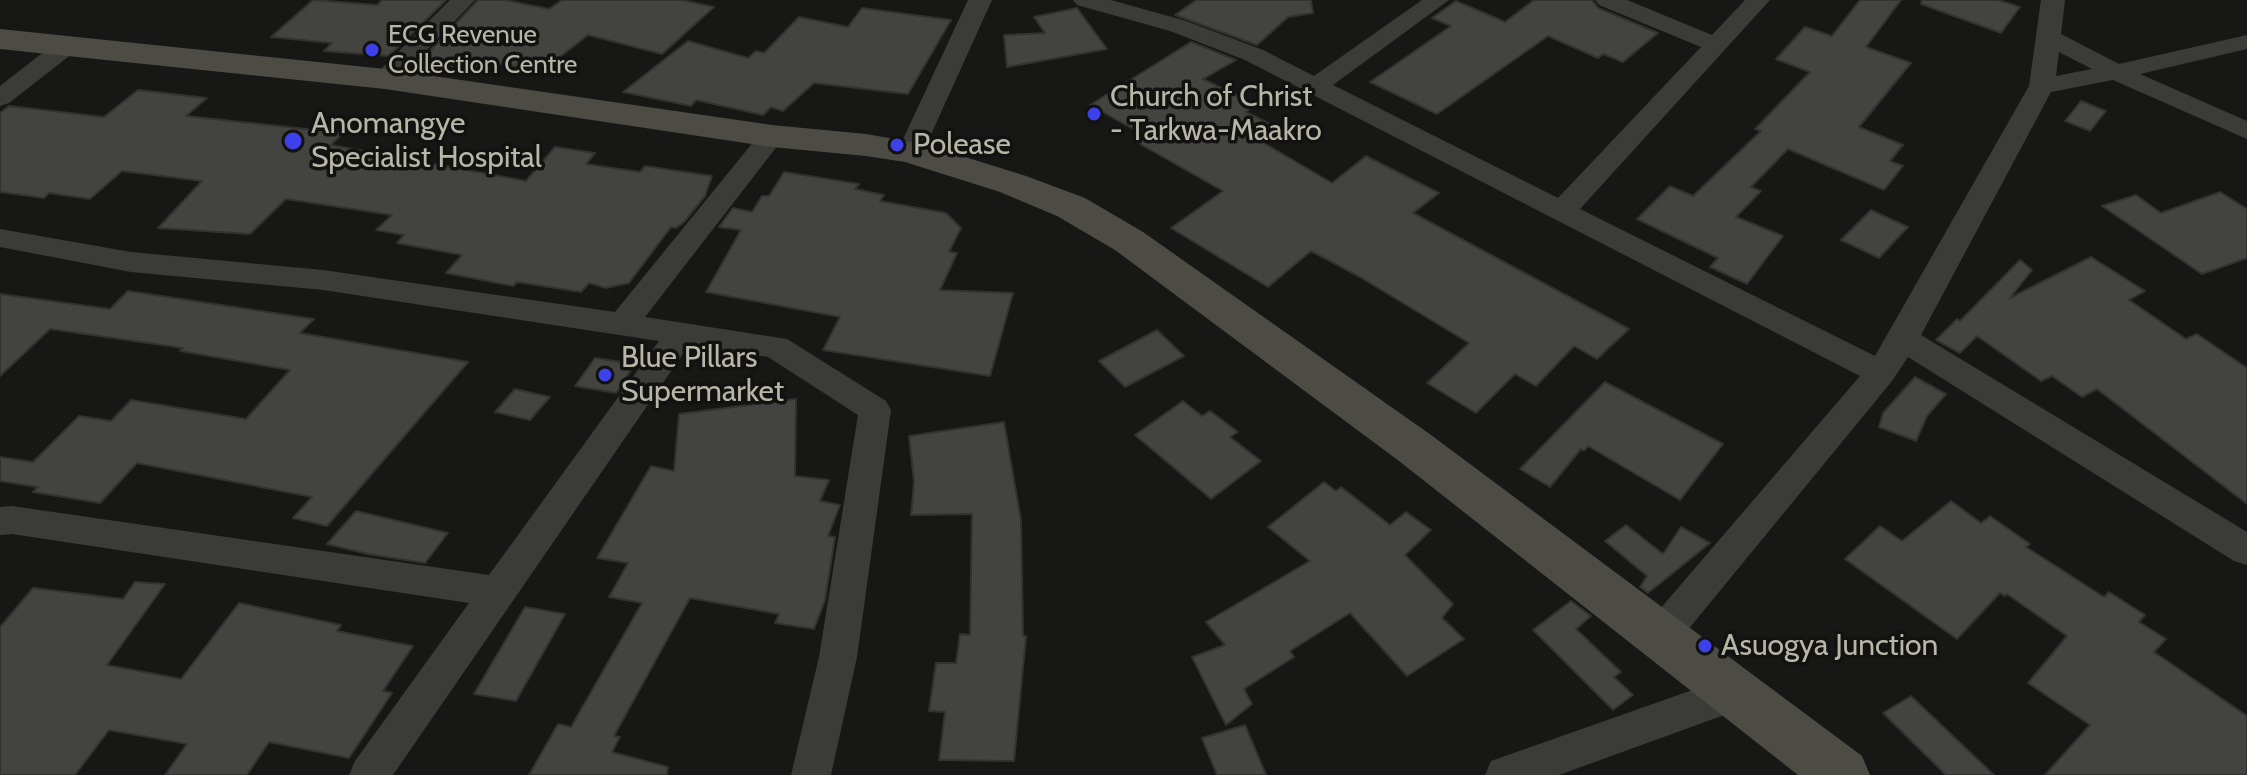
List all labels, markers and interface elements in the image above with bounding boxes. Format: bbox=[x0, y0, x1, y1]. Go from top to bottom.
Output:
place label: ECG Revenue Collection Centre bbox=[388, 19, 577, 80]
marker: ECG Revenue Collection Centre bbox=[363, 41, 381, 59]
place label: Church of Christ - Tarkwa-Maakro bbox=[1110, 79, 1322, 150]
marker: Church of Christ - Tarkwa-Maakro bbox=[1085, 105, 1103, 123]
place label: Anomangye Specialist Hospital bbox=[311, 106, 542, 176]
place label: Polease bbox=[913, 127, 1011, 163]
marker: Anomangye Specialist Hospital bbox=[282, 130, 304, 152]
marker: Polease bbox=[888, 136, 906, 154]
place label: Blue Pillars Supermarket bbox=[621, 340, 784, 410]
marker: Blue Pillars Supermarket bbox=[596, 366, 614, 384]
place label: Asuogya Junction bbox=[1721, 628, 1938, 664]
marker: Asuogya Junction bbox=[1696, 637, 1714, 655]

